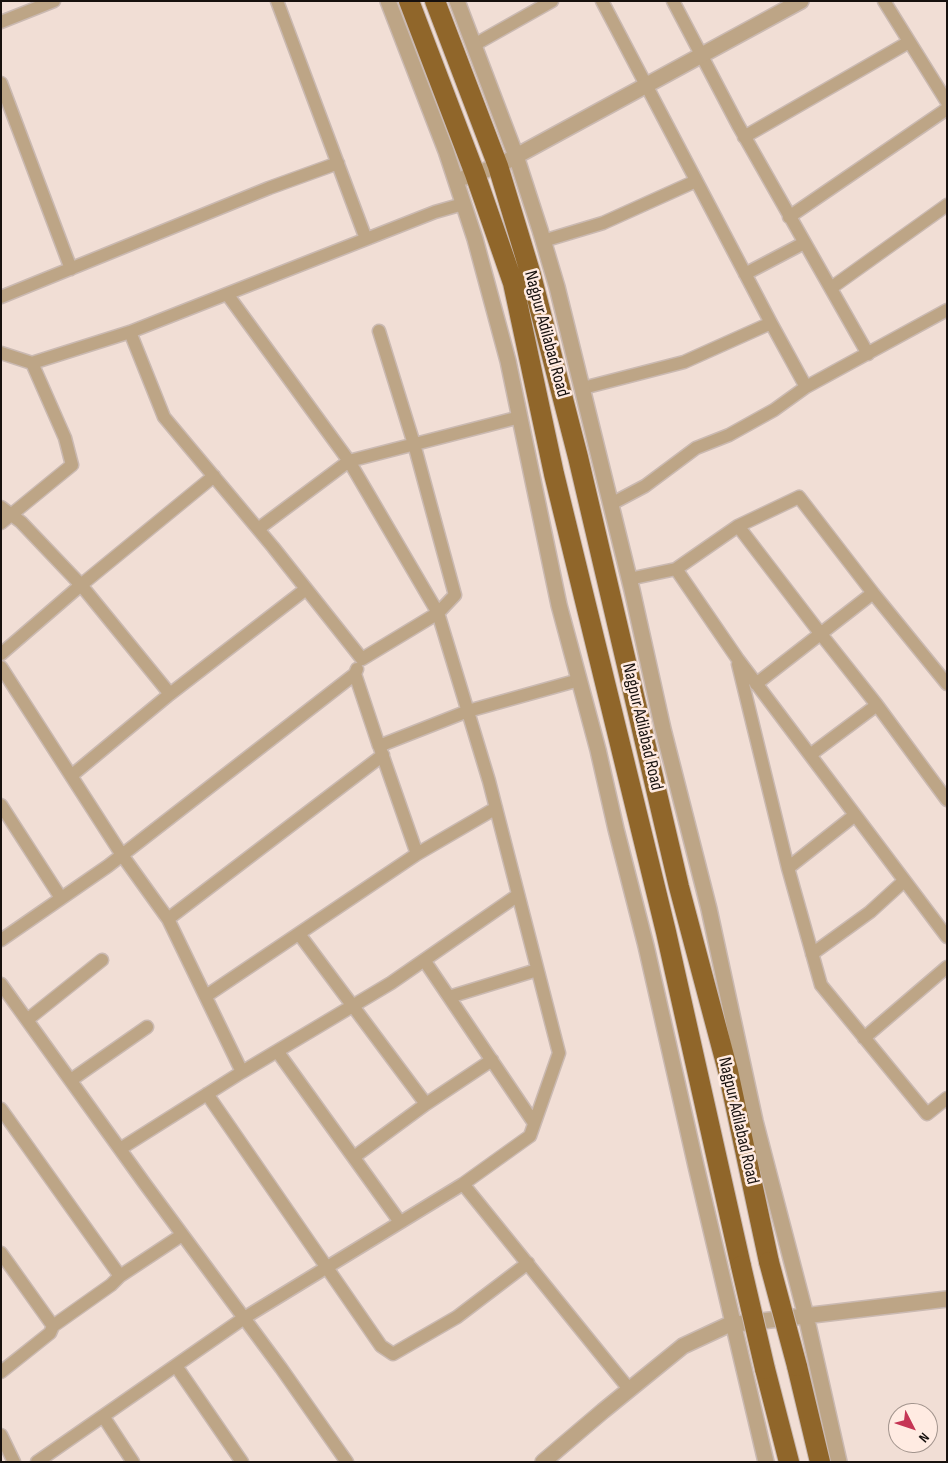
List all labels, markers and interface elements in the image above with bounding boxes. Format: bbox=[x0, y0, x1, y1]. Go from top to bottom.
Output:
street label: Nagpur Adilabad Road bbox=[519, 269, 573, 399]
street label: Nagpur Adilabad Road bbox=[617, 661, 667, 793]
street label: Nagpur Adilabad Road bbox=[713, 1055, 763, 1187]
north arrow bbox=[888, 1403, 938, 1453]
text: N bbox=[915, 1429, 933, 1446]

